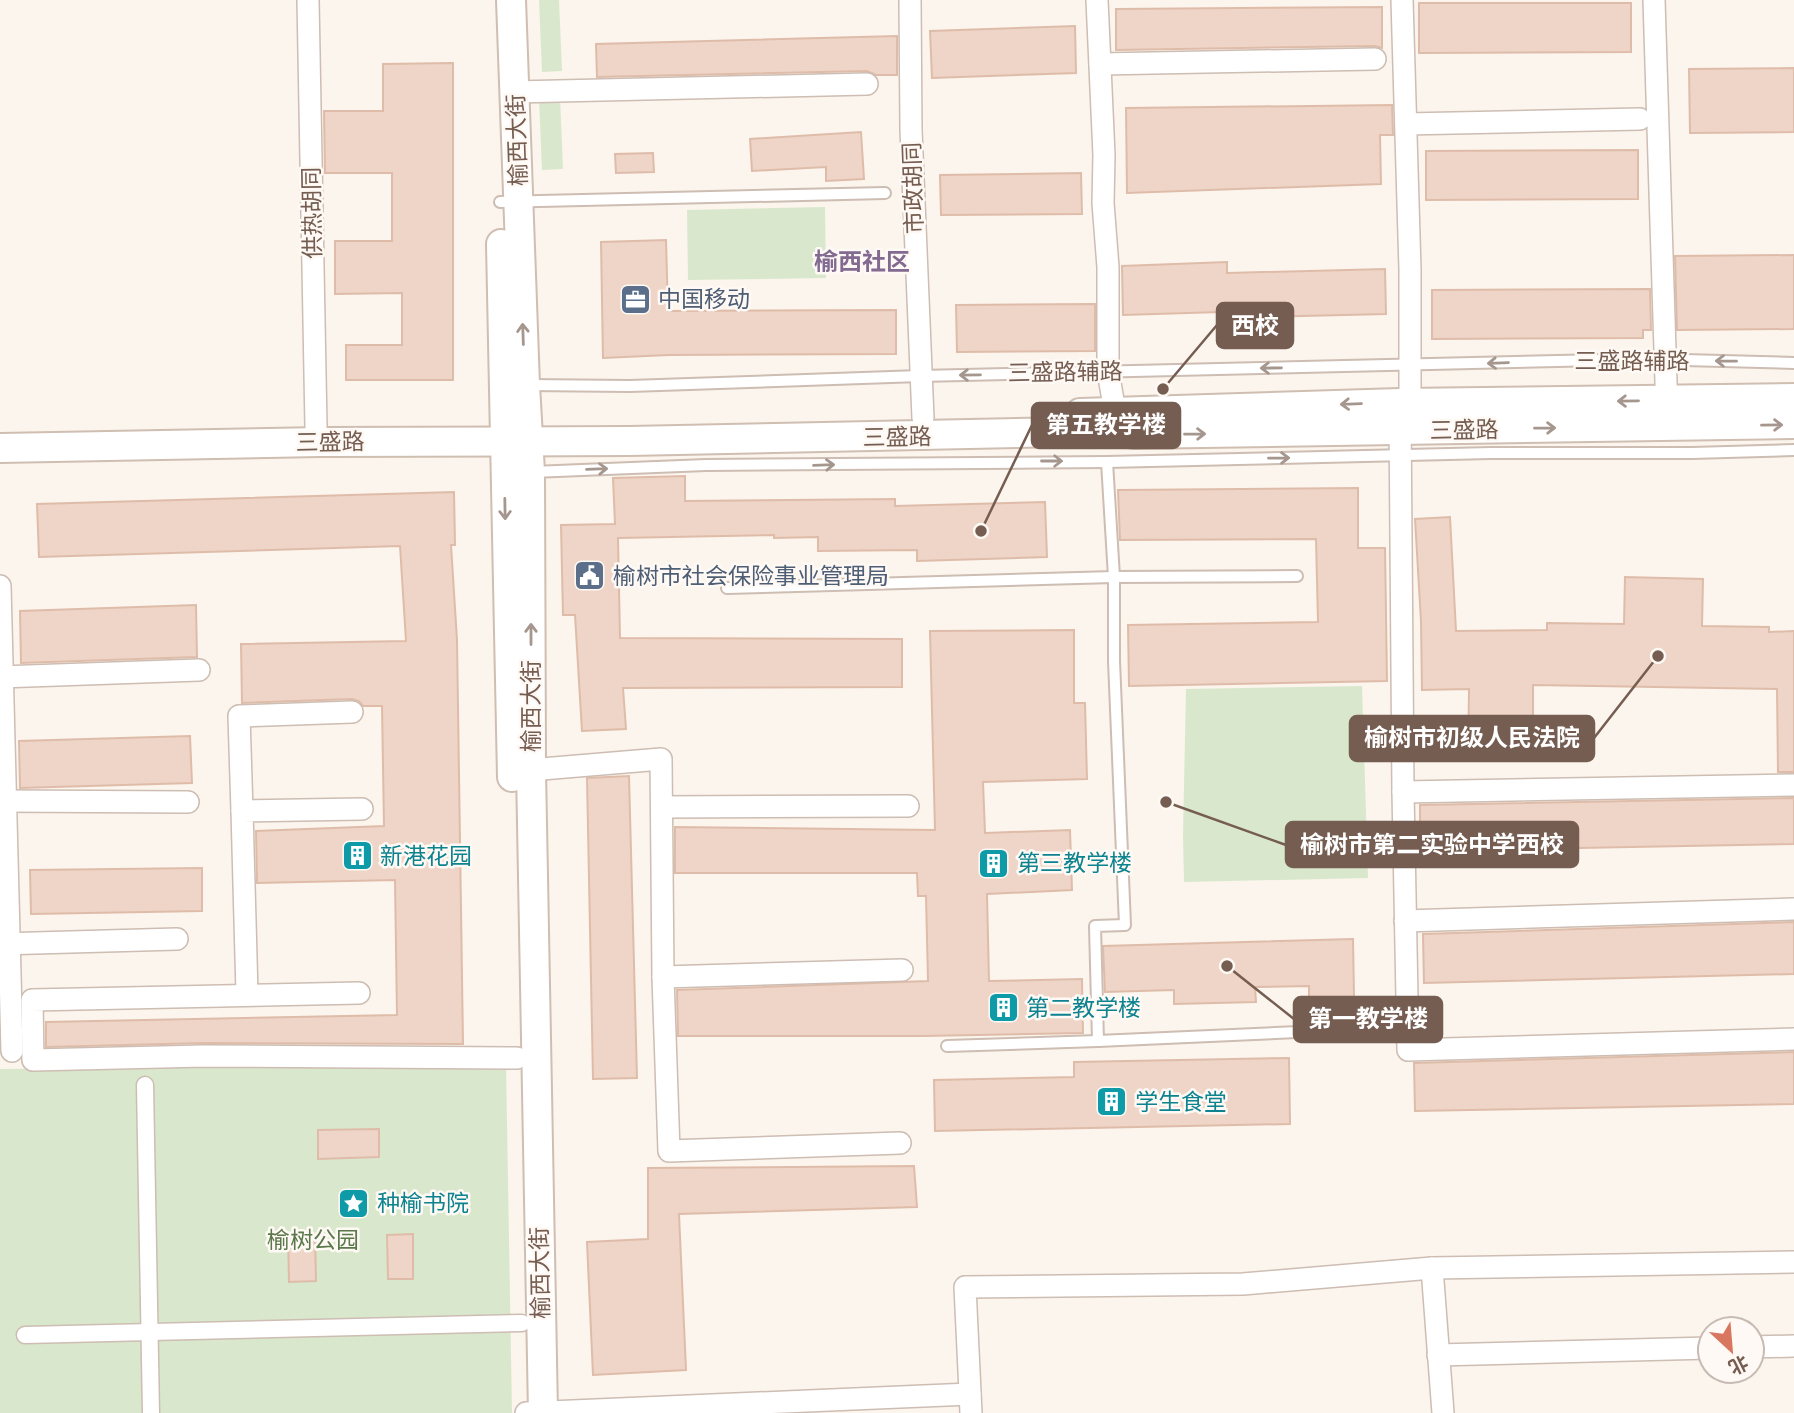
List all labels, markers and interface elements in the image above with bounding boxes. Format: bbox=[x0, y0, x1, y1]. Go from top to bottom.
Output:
street label: 榆西大街 bbox=[500, 94, 534, 186]
street label: 市政胡同 bbox=[896, 142, 930, 234]
street label: 供热胡同 bbox=[296, 167, 328, 259]
district label: 榆西社区 bbox=[814, 246, 910, 277]
office icon: 中国移动 bbox=[618, 282, 652, 316]
place label: 中国移动 bbox=[658, 284, 750, 314]
callout: 西校 bbox=[1217, 303, 1293, 348]
text: 西校 bbox=[1231, 310, 1279, 341]
one-way arrow bbox=[517, 322, 530, 345]
street label: 三盛路辅路 bbox=[1575, 346, 1690, 376]
one-way arrow bbox=[1715, 354, 1738, 368]
street label: 三盛路辅路 bbox=[1007, 356, 1123, 388]
one-way arrow bbox=[1487, 357, 1510, 370]
one-way arrow bbox=[1260, 361, 1283, 375]
one-way arrow bbox=[959, 368, 982, 381]
one-way arrow bbox=[1617, 394, 1640, 408]
one-way arrow bbox=[1340, 398, 1363, 411]
callout: 第五教学楼 bbox=[1032, 403, 1180, 448]
text: 第五教学楼 bbox=[1046, 409, 1166, 440]
street label: 三盛路 bbox=[1429, 414, 1499, 446]
one-way arrow bbox=[1761, 418, 1784, 431]
street label: 三盛路 bbox=[862, 421, 932, 453]
one-way arrow bbox=[1533, 422, 1556, 435]
street label: 三盛路 bbox=[295, 426, 365, 458]
one-way arrow bbox=[1183, 427, 1206, 440]
one-way arrow bbox=[1268, 451, 1291, 465]
one-way arrow bbox=[1040, 454, 1063, 468]
one-way arrow bbox=[813, 458, 836, 471]
one-way arrow bbox=[585, 463, 608, 476]
one-way arrow bbox=[499, 497, 512, 520]
public building icon: 榆树市社会保险事业管理局 bbox=[573, 559, 607, 593]
place label: 榆树市社会保险事业管理局 bbox=[613, 561, 889, 591]
one-way arrow bbox=[524, 623, 538, 646]
street label: 榆西大街 bbox=[516, 660, 546, 752]
callout: 榆树市初级人民法院 bbox=[1350, 716, 1594, 761]
text: 榆树市初级人民法院 bbox=[1364, 722, 1580, 753]
callout: 榆树市第二实验中学西校 bbox=[1286, 822, 1578, 867]
text: 榆树市第二实验中学西校 bbox=[1300, 829, 1564, 860]
building icon: 新港花园 bbox=[340, 839, 374, 873]
place label: 新港花园 bbox=[380, 841, 472, 871]
building icon: 第三教学楼 bbox=[977, 846, 1011, 880]
place label: 第三教学楼 bbox=[1017, 848, 1132, 878]
building icon: 第二教学楼 bbox=[986, 991, 1020, 1025]
place label: 第二教学楼 bbox=[1026, 993, 1141, 1023]
callout: 第一教学楼 bbox=[1294, 997, 1442, 1042]
text: 第一教学楼 bbox=[1308, 1003, 1428, 1034]
building icon: 学生食堂 bbox=[1095, 1085, 1129, 1119]
place label: 学生食堂 bbox=[1135, 1087, 1227, 1117]
place icon: 种榆书院 bbox=[337, 1186, 371, 1220]
place label: 种榆书院 bbox=[377, 1188, 469, 1218]
park label: 榆树公园 bbox=[267, 1225, 359, 1255]
street label: 榆西大街 bbox=[524, 1227, 556, 1319]
north arrow bbox=[1696, 1315, 1766, 1385]
text: 北 bbox=[1724, 1349, 1752, 1380]

